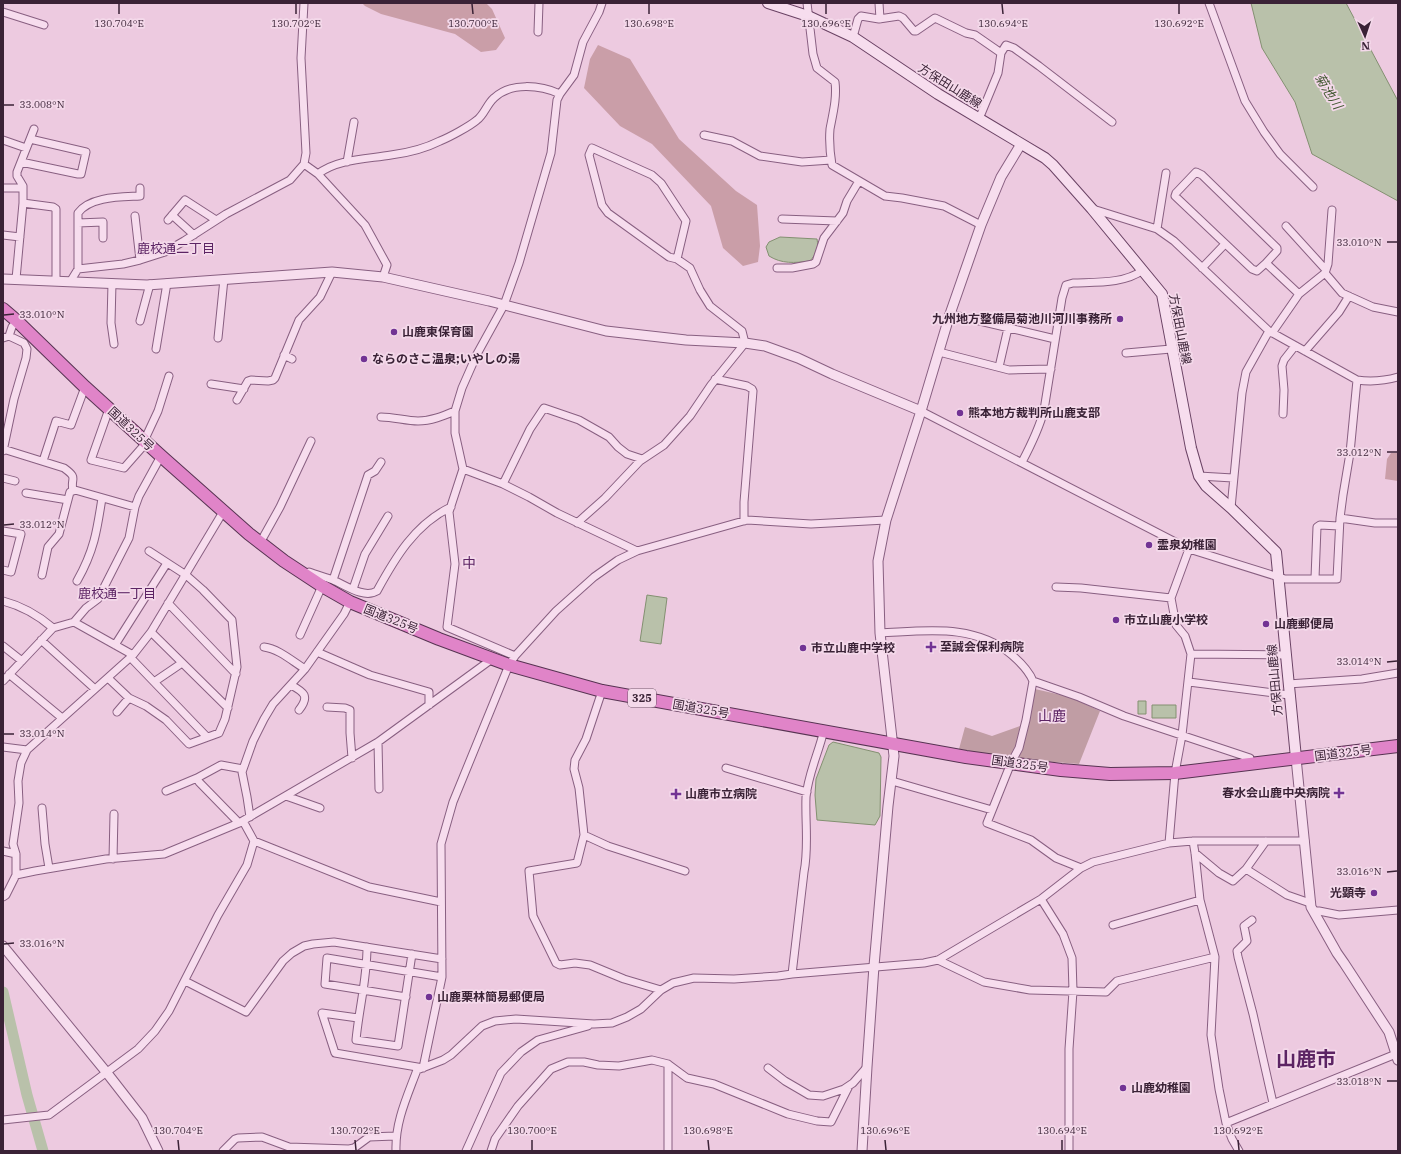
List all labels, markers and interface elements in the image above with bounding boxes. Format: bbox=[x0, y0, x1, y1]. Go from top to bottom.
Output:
north arrow bbox=[1345, 16, 1385, 56]
text: 130.704°E bbox=[94, 17, 144, 30]
text: 130.702°E bbox=[271, 17, 321, 30]
text: 130.700°E bbox=[448, 17, 498, 30]
text: 130.698°E bbox=[624, 17, 674, 30]
text: 130.696°E bbox=[801, 17, 851, 30]
text: 130.694°E bbox=[978, 17, 1028, 30]
text: 130.692°E bbox=[1154, 17, 1204, 30]
text: N bbox=[1361, 39, 1370, 53]
street label: 方保田山鹿線 bbox=[916, 60, 985, 111]
water label: 菊池川 bbox=[1311, 70, 1347, 114]
text: 33.008°N bbox=[19, 98, 65, 111]
text: 33.010°N bbox=[1336, 236, 1382, 249]
district label: 鹿校通二丁目 bbox=[137, 240, 215, 257]
street label: 方保田山鹿線 bbox=[1166, 292, 1195, 366]
text: 33.010°N bbox=[19, 308, 65, 321]
place label: 九州地方整備局菊池川河川事務所 bbox=[932, 311, 1112, 326]
marker: 九州地方整備局菊池川河川事務所 bbox=[1115, 314, 1125, 324]
place label: 山鹿東保育園 bbox=[402, 324, 474, 339]
marker: 山鹿東保育園 bbox=[389, 327, 399, 337]
place label: ならのさこ温泉;いやしの湯 bbox=[372, 351, 520, 366]
marker: ならのさこ温泉;いやしの湯 bbox=[359, 354, 369, 364]
street label: 国道325号 bbox=[105, 404, 158, 454]
place label: 熊本地方裁判所山鹿支部 bbox=[968, 405, 1100, 420]
marker: 熊本地方裁判所山鹿支部 bbox=[955, 408, 965, 418]
text: 33.012°N bbox=[1336, 446, 1382, 459]
text: 33.012°N bbox=[19, 518, 65, 531]
place label: 霊泉幼稚園 bbox=[1157, 537, 1217, 552]
marker: 霊泉幼稚園 bbox=[1144, 540, 1154, 550]
district label: 中 bbox=[462, 554, 476, 572]
district label: 鹿校通一丁目 bbox=[78, 585, 156, 602]
street label: 国道325号 bbox=[362, 601, 421, 636]
place label: 市立山鹿小学校 bbox=[1124, 612, 1208, 627]
marker: 市立山鹿小学校 bbox=[1111, 615, 1121, 625]
place label: 山鹿郵便局 bbox=[1274, 616, 1334, 631]
marker: 山鹿郵便局 bbox=[1261, 619, 1271, 629]
place label: 至誠会保利病院 bbox=[940, 639, 1024, 654]
place label: 市立山鹿中学校 bbox=[811, 640, 895, 655]
marker: 至誠会保利病院 bbox=[925, 641, 937, 653]
marker: 市立山鹿中学校 bbox=[798, 643, 808, 653]
street label: 方保田山鹿線 bbox=[1264, 644, 1285, 717]
text: 33.014°N bbox=[1336, 655, 1382, 668]
road number: 325 bbox=[628, 689, 656, 707]
street label: 国道325号 bbox=[671, 696, 731, 721]
district label: 山鹿 bbox=[1038, 707, 1066, 725]
text: 33.014°N bbox=[19, 727, 65, 740]
street label: 国道325号 bbox=[1313, 742, 1372, 763]
street label: 国道325号 bbox=[991, 752, 1050, 775]
place label: 春水会山鹿中央病院 bbox=[1222, 785, 1330, 800]
place label: 山鹿市立病院 bbox=[685, 786, 757, 801]
marker: 春水会山鹿中央病院 bbox=[1333, 787, 1345, 799]
marker: 山鹿市立病院 bbox=[670, 788, 682, 800]
text: 33.016°N bbox=[1336, 865, 1382, 878]
place label: 光顕寺 bbox=[1330, 885, 1366, 900]
marker: 光顕寺 bbox=[1369, 888, 1379, 898]
text: 33.016°N bbox=[19, 937, 65, 950]
place label: 山鹿栗林簡易郵便局 bbox=[437, 989, 545, 1004]
marker: 山鹿栗林簡易郵便局 bbox=[424, 992, 434, 1002]
district label: 山鹿市 bbox=[1276, 1045, 1336, 1072]
text: 33.018°N bbox=[1336, 1075, 1382, 1088]
place label: 山鹿幼稚園 bbox=[1131, 1080, 1191, 1095]
marker: 山鹿幼稚園 bbox=[1118, 1083, 1128, 1093]
text: 130.704°E bbox=[153, 1124, 203, 1137]
text: 130.702°E bbox=[330, 1124, 380, 1137]
text: 130.700°E bbox=[507, 1124, 557, 1137]
text: 130.698°E bbox=[683, 1124, 733, 1137]
text: 130.696°E bbox=[860, 1124, 910, 1137]
text: 130.694°E bbox=[1037, 1124, 1087, 1137]
text: 130.692°E bbox=[1213, 1124, 1263, 1137]

